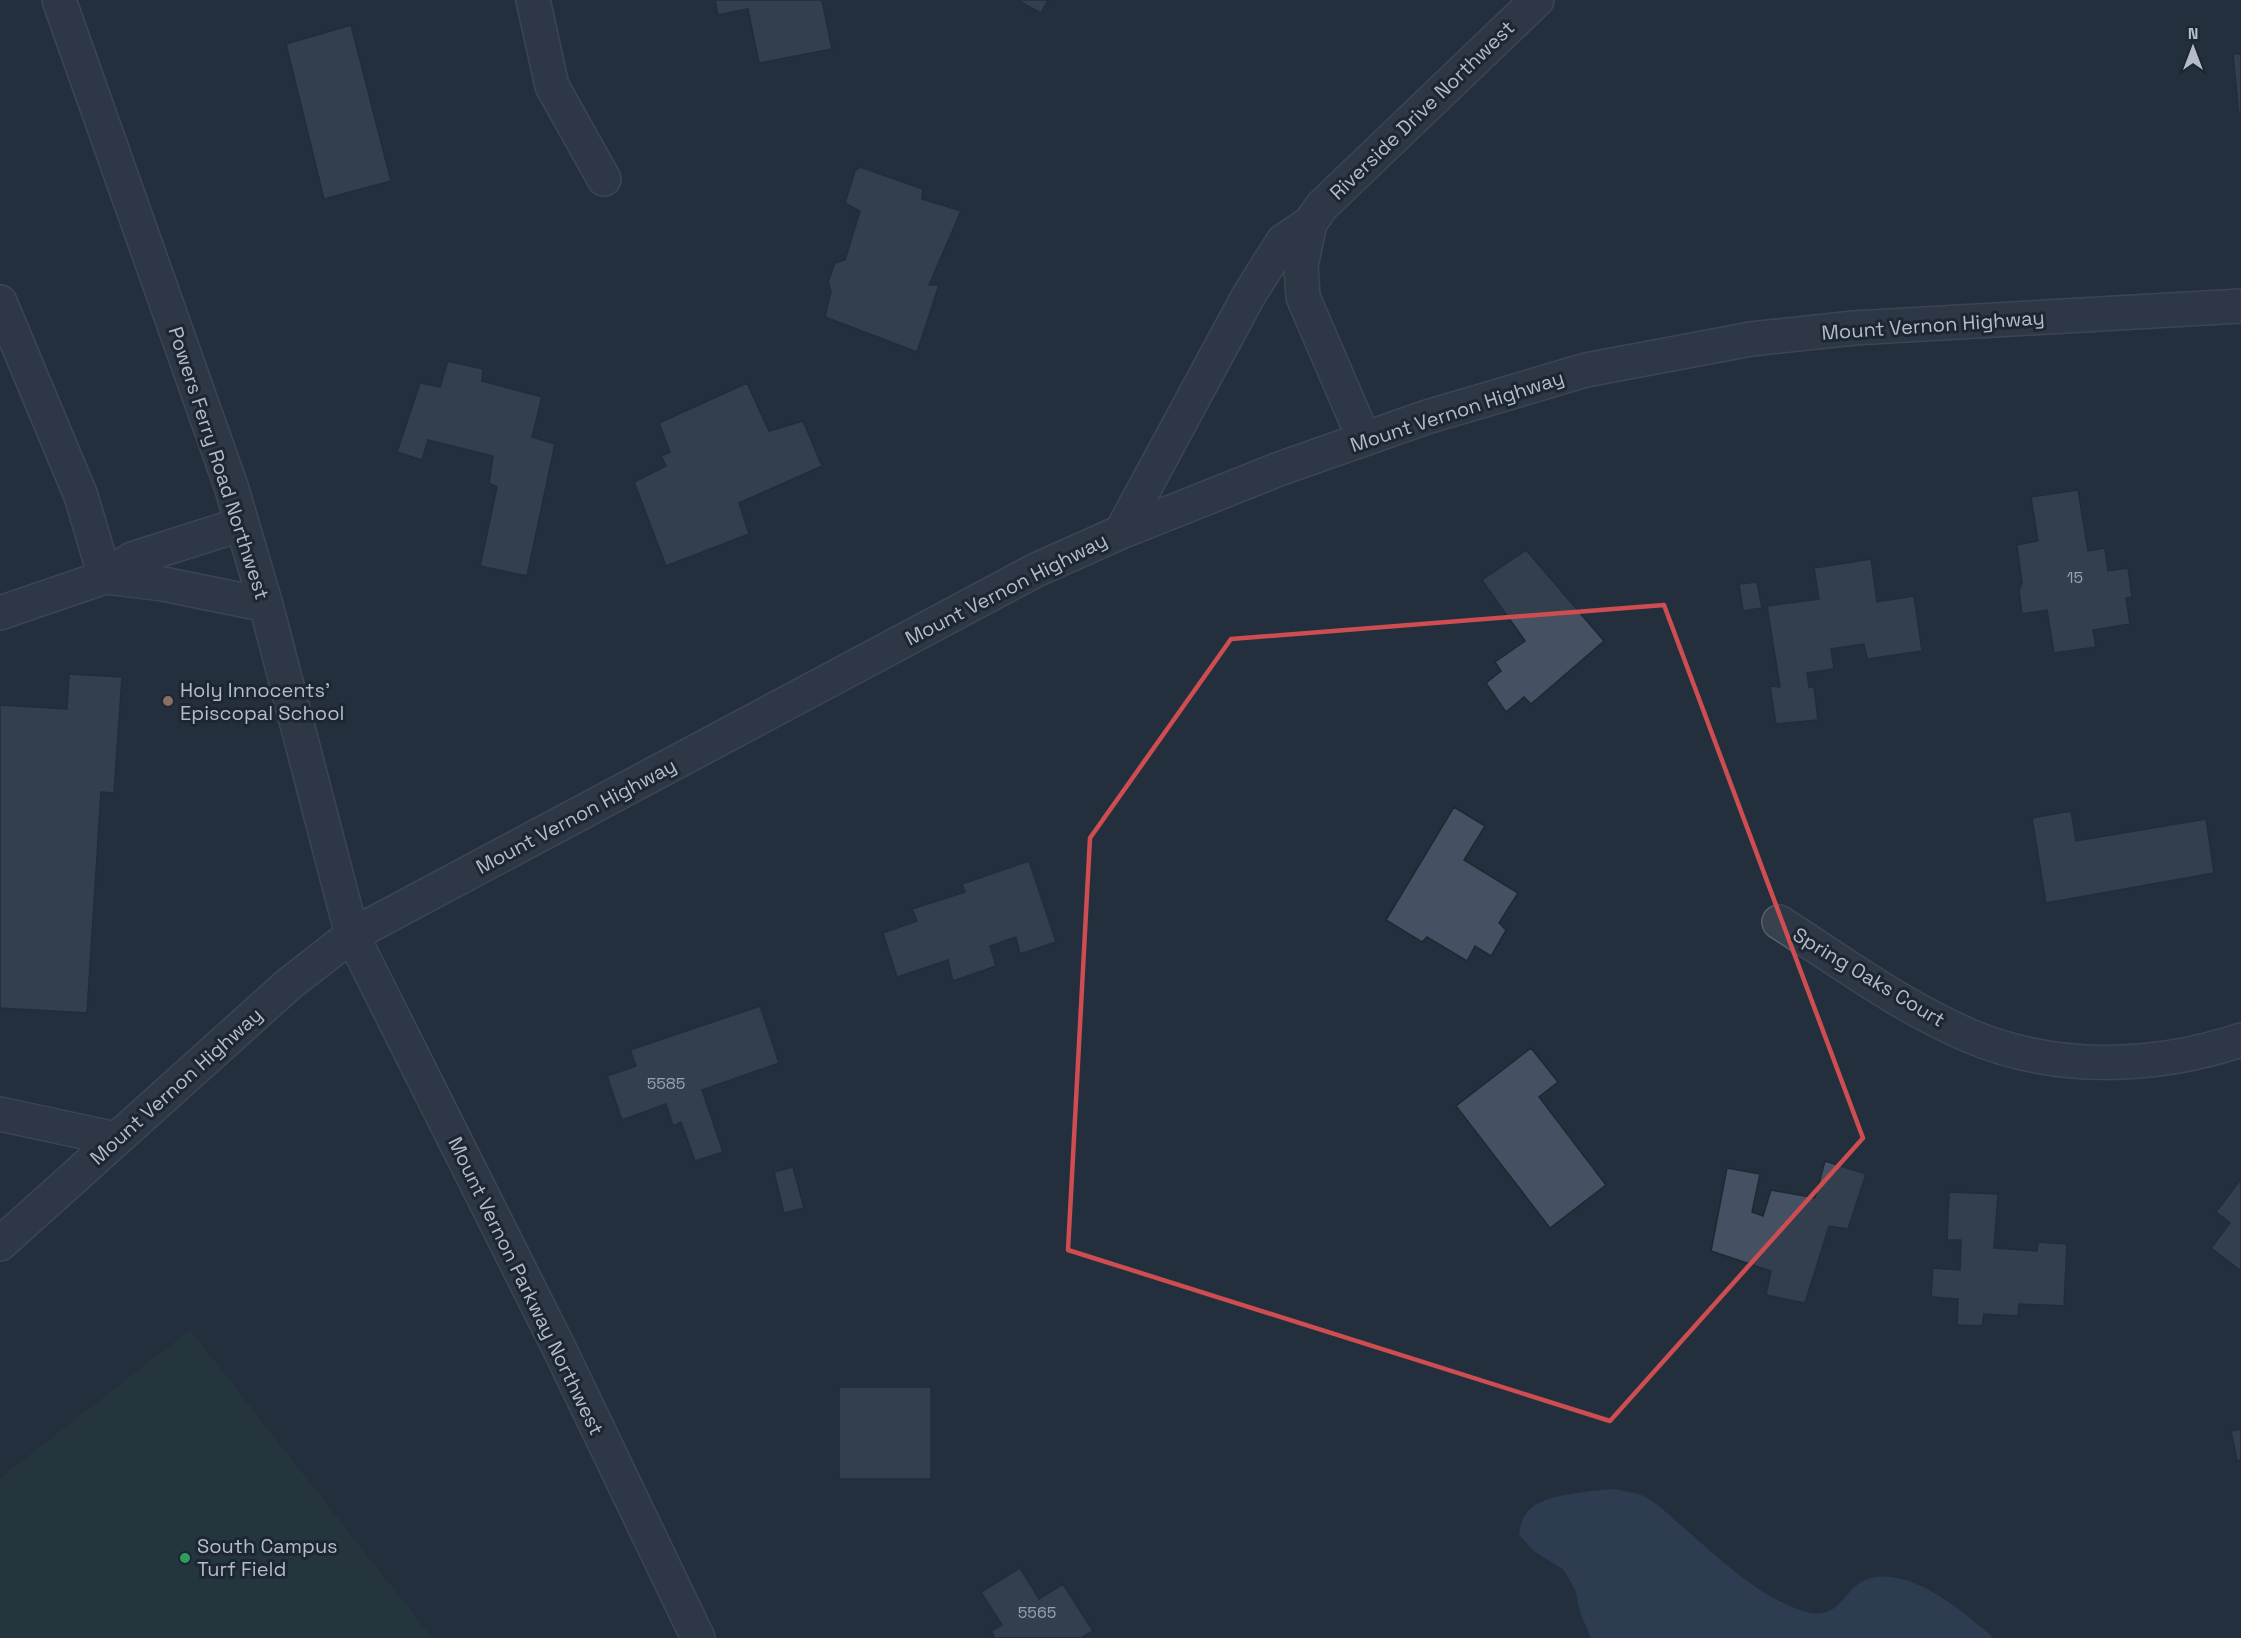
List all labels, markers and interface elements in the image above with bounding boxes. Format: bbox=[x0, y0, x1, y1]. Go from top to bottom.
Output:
street label: Riverside Drive Northwest bbox=[1324, 15, 1520, 205]
north arrow bbox=[2163, 18, 2223, 78]
text: N bbox=[2188, 23, 2198, 44]
street label: Mount Vernon Highway bbox=[1821, 304, 2045, 346]
street label: Powers Ferry Road Northwest bbox=[163, 323, 275, 603]
street label: Mount Vernon Highway bbox=[1347, 364, 1567, 458]
street label: Mount Vernon Highway bbox=[901, 527, 1111, 651]
house number: 15 bbox=[2067, 567, 2083, 588]
place label: Holy Innocents' Episcopal School bbox=[180, 677, 344, 726]
marker: Holy Innocents' Episcopal School bbox=[161, 694, 175, 708]
street label: Mount Vernon Highway bbox=[471, 752, 681, 880]
street label: Spring Oaks Court bbox=[1788, 921, 1950, 1033]
street label: Mount Vernon Highway bbox=[84, 1002, 268, 1170]
house number: 5585 bbox=[647, 1073, 685, 1094]
street label: Mount Vernon Parkway Northwest bbox=[442, 1133, 610, 1439]
place label: South Campus Turf Field bbox=[197, 1533, 338, 1582]
marker: South Campus Turf Field bbox=[178, 1551, 192, 1565]
house number: 5565 bbox=[1018, 1602, 1056, 1623]

